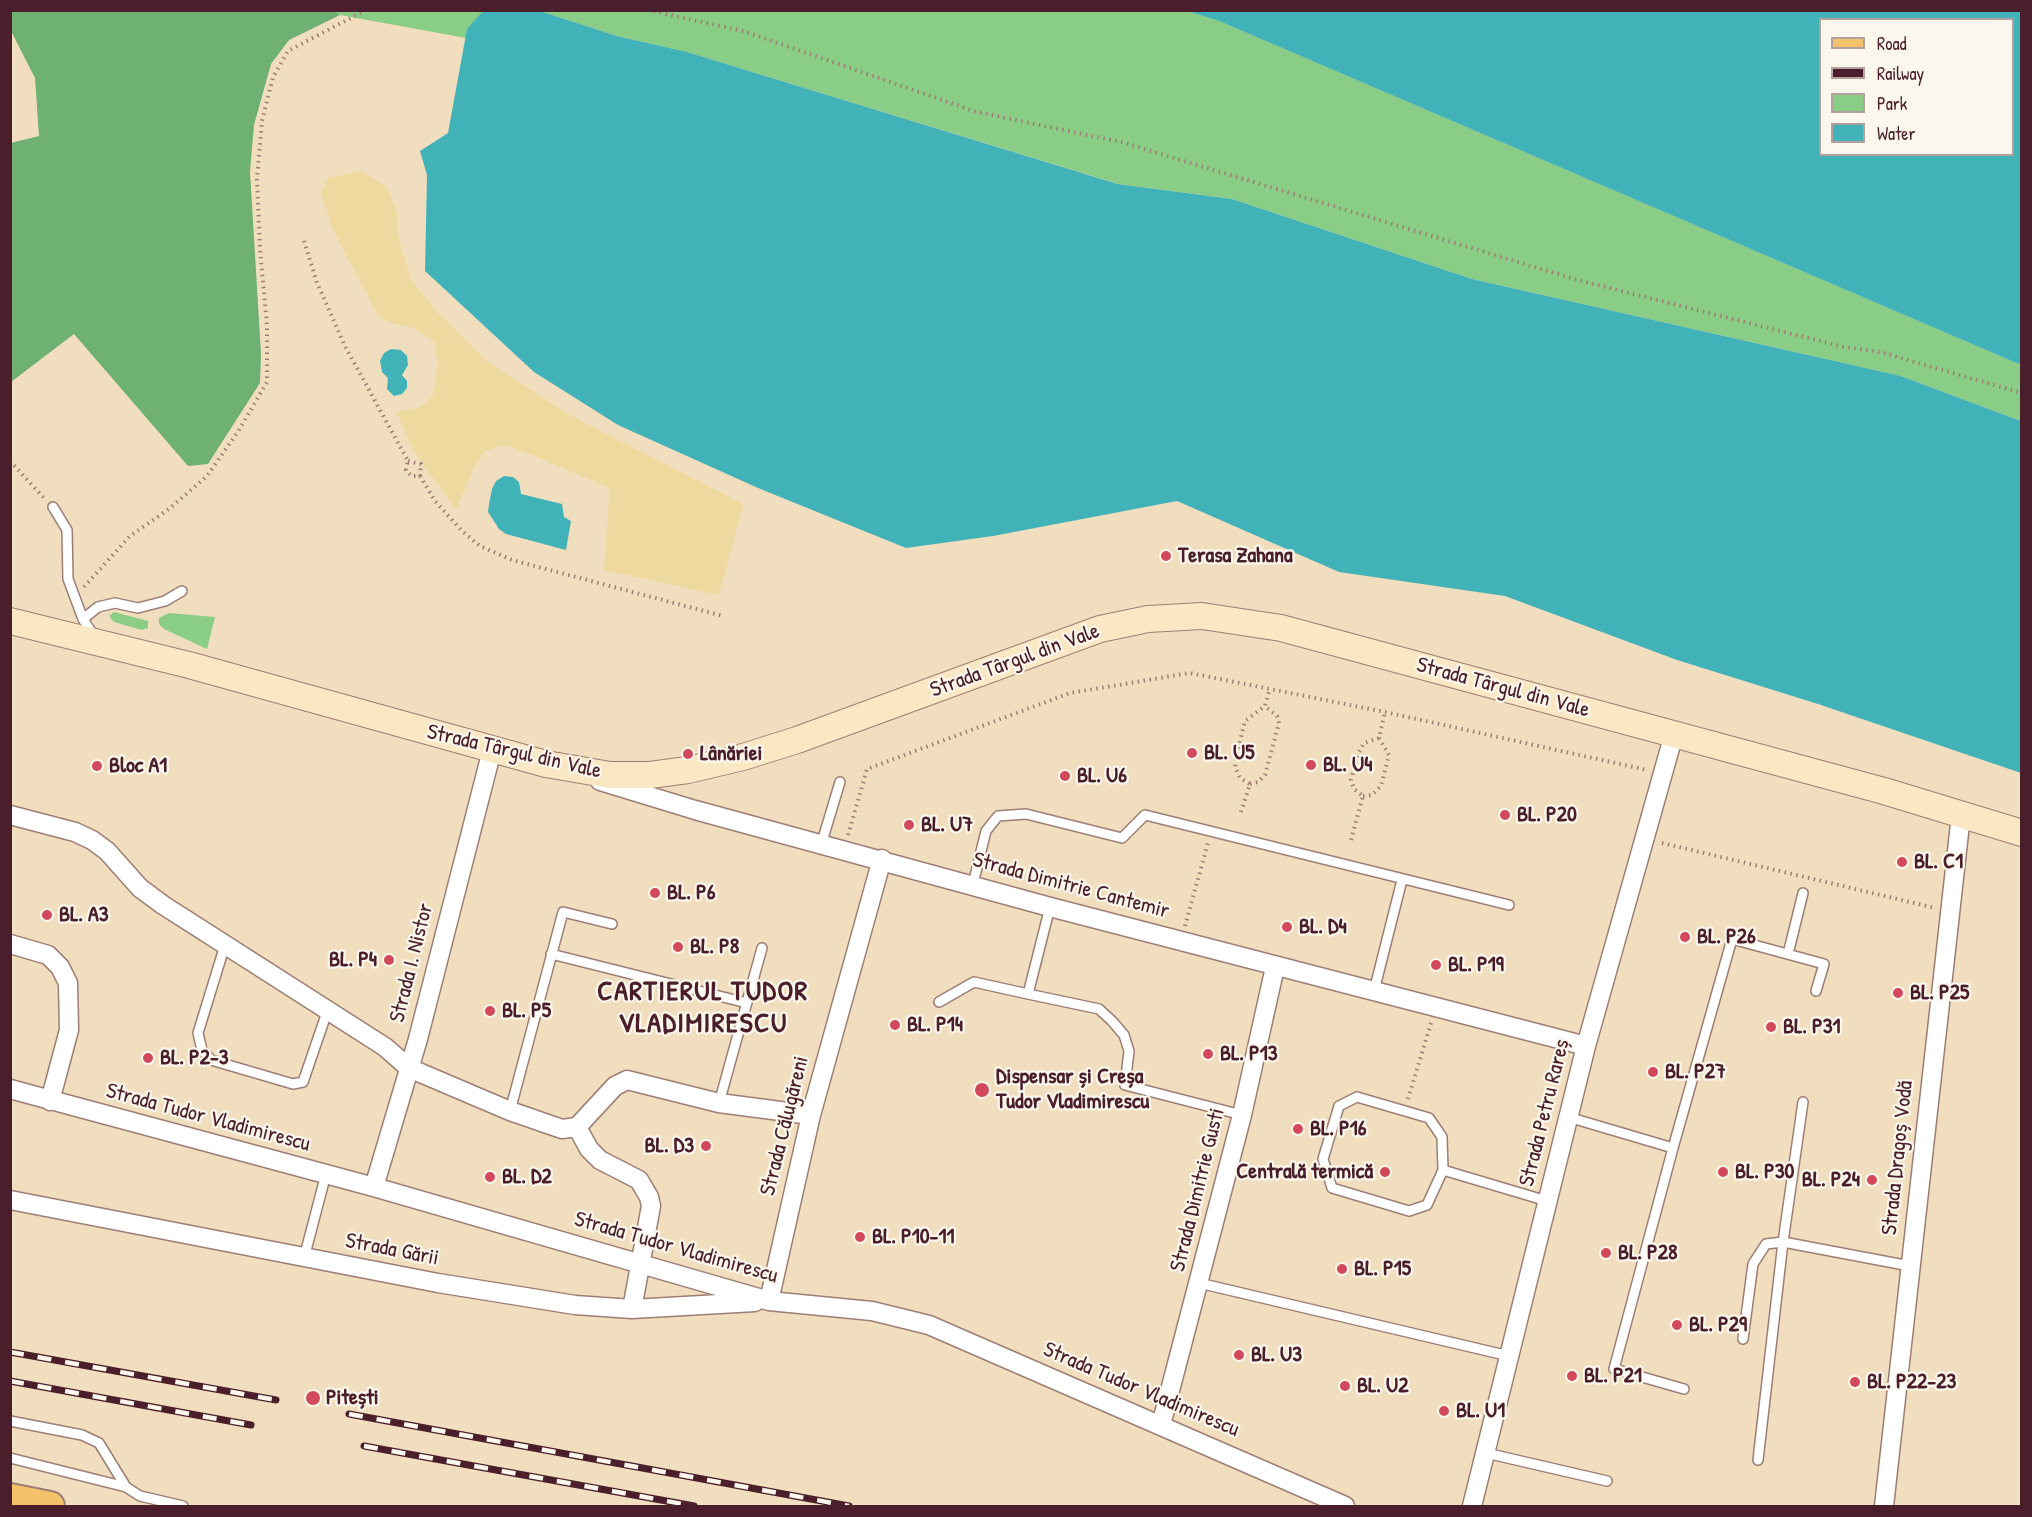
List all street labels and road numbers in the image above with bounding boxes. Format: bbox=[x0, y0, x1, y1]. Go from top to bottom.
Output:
street label: Strada Târgul din Vale bbox=[927, 618, 1103, 704]
street label: Strada Târgul din Vale bbox=[1414, 652, 1592, 724]
street label: Strada Târgul din Vale bbox=[424, 719, 604, 785]
street label: Strada Dimitrie Cantemir bbox=[970, 847, 1172, 925]
street label: Strada I. Nistor bbox=[384, 901, 440, 1025]
street label: Strada Petru Rareș bbox=[1514, 1037, 1576, 1189]
street label: Strada Călugăreni bbox=[755, 1053, 815, 1199]
street label: Strada Tudor Vladimirescu bbox=[103, 1078, 313, 1158]
street label: Strada Dragoș Vodă bbox=[1877, 1079, 1919, 1237]
street label: Strada Dimitrie Gusti bbox=[1165, 1106, 1231, 1274]
street label: Strada Tudor Vladimirescu bbox=[571, 1206, 781, 1290]
street label: Strada Gării bbox=[343, 1228, 441, 1272]
street label: Strada Tudor Vladimirescu bbox=[1039, 1337, 1243, 1443]

